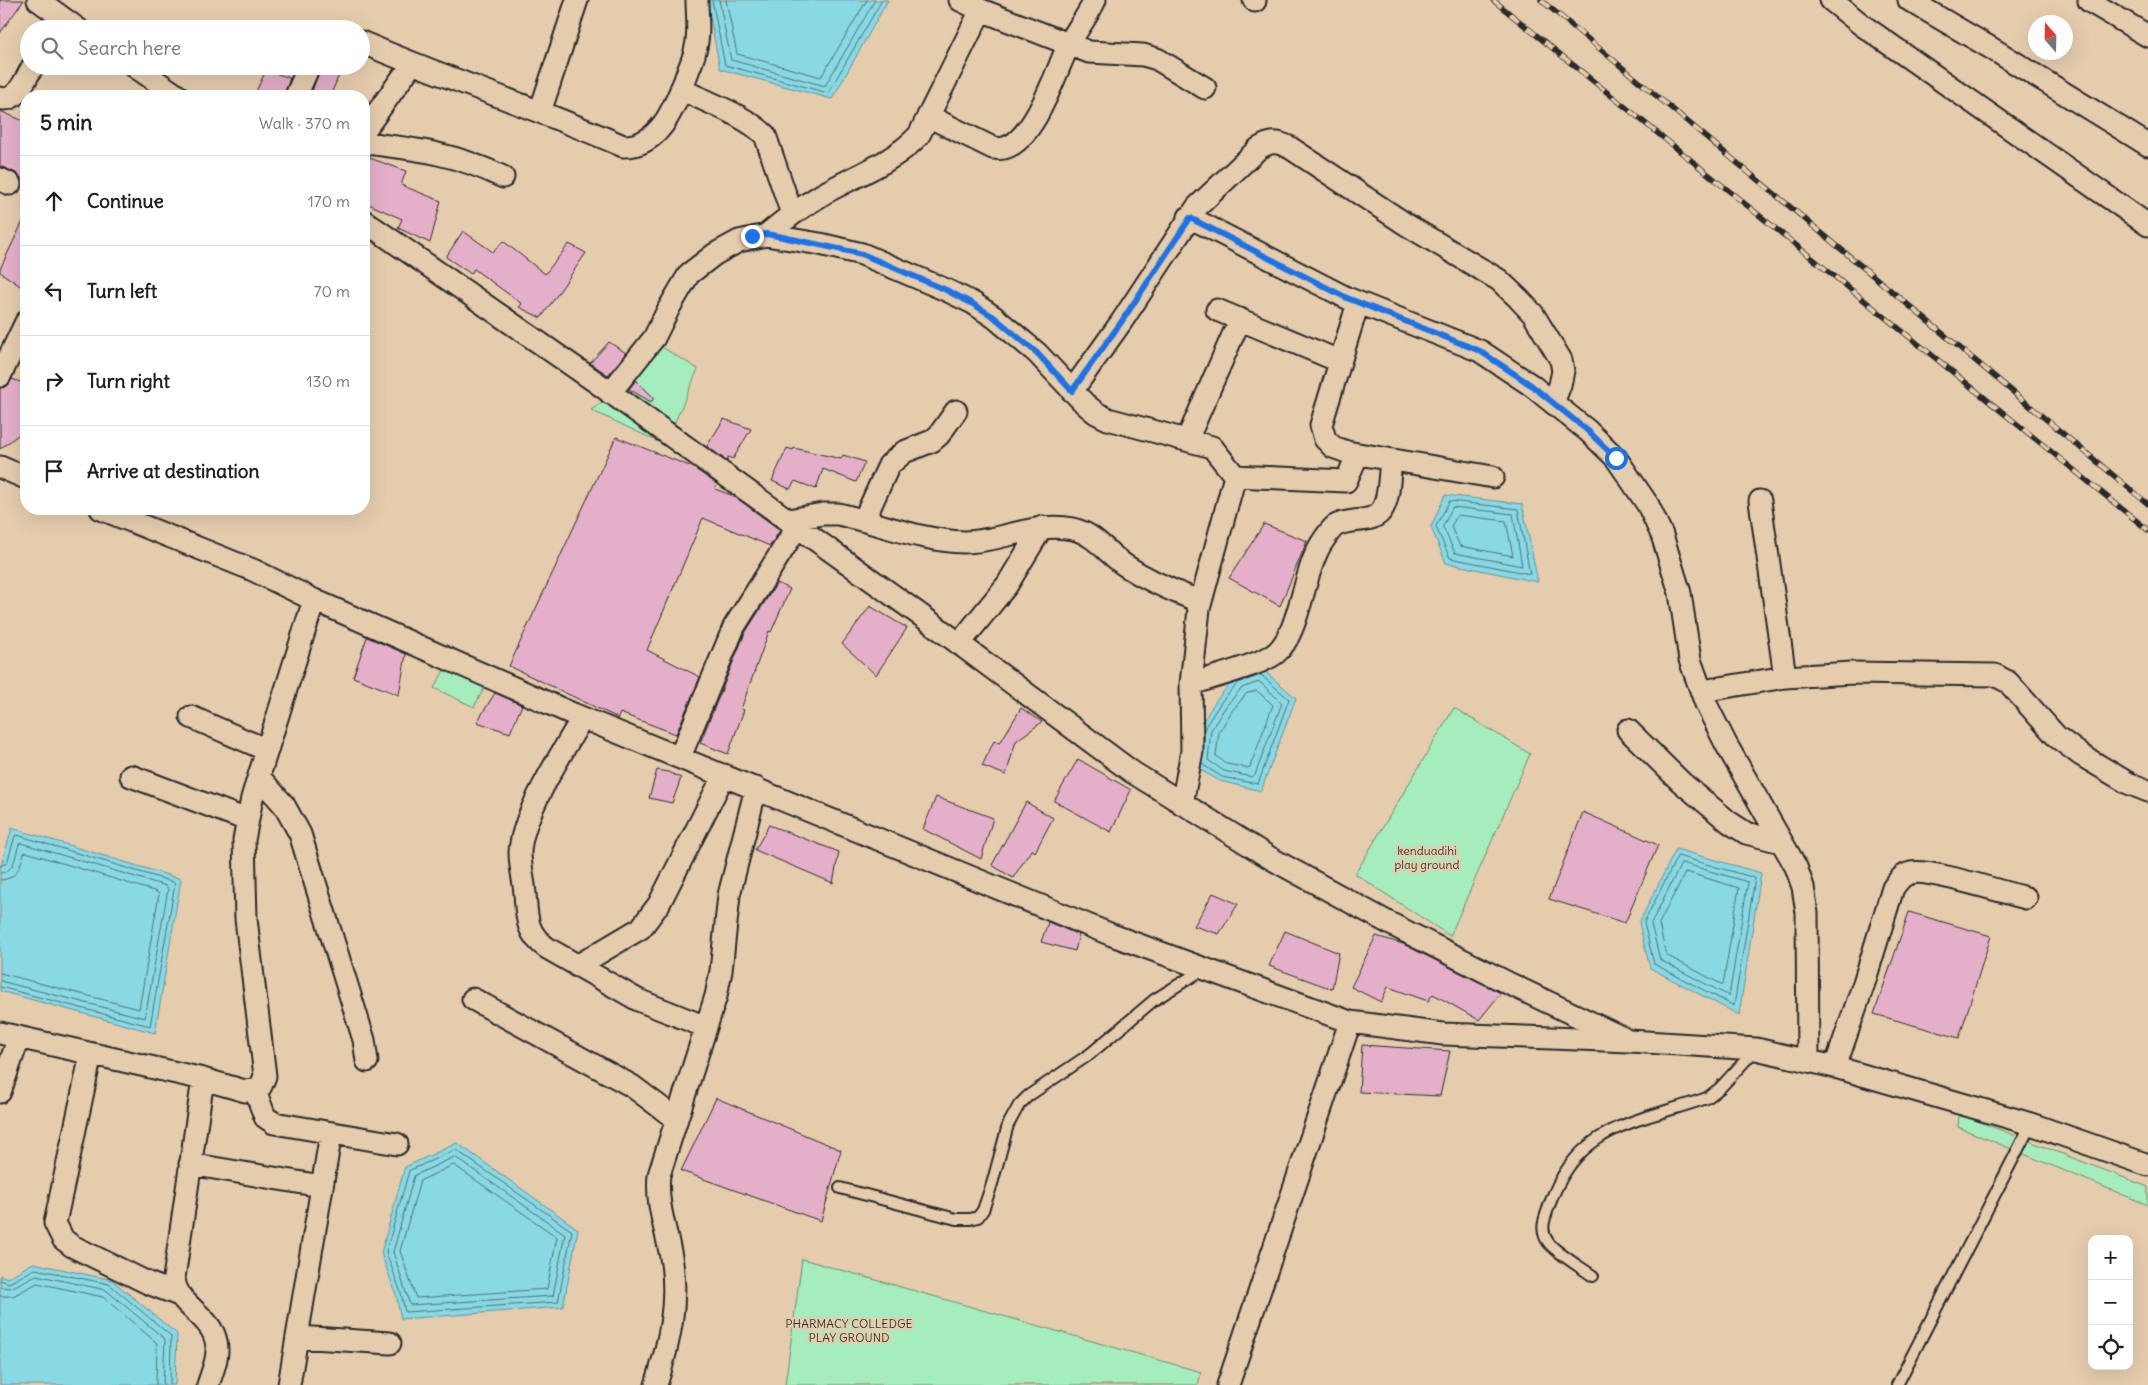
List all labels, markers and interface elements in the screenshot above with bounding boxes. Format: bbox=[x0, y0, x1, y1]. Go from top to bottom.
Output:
north arrow bbox=[2028, 15, 2073, 60]
search box bbox=[20, 20, 370, 75]
icon: search bbox=[38, 34, 66, 62]
text: Search here bbox=[78, 36, 181, 60]
text: 5 min bbox=[40, 109, 92, 136]
text: Walk · 370 m bbox=[259, 113, 350, 133]
icon: ahead bbox=[40, 187, 68, 215]
text: Continue bbox=[87, 189, 164, 213]
text: 170 m bbox=[307, 191, 350, 211]
route end bbox=[741, 225, 764, 248]
icon: left bbox=[40, 277, 68, 305]
text: Turn left bbox=[87, 279, 157, 303]
text: 70 m bbox=[314, 281, 350, 301]
icon: right bbox=[40, 367, 68, 395]
text: Turn right bbox=[87, 369, 170, 393]
text: 130 m bbox=[306, 371, 350, 391]
route start bbox=[1605, 447, 1628, 470]
icon: arrive bbox=[40, 457, 68, 485]
text: Arrive at destination bbox=[87, 459, 260, 483]
park label: kenduadihi play ground bbox=[1394, 843, 1460, 872]
map controls bbox=[2088, 1235, 2133, 1370]
button: + bbox=[2088, 1235, 2133, 1280]
button: − bbox=[2088, 1280, 2133, 1325]
park label: PHARMACY COLLEDGE PLAY GROUND bbox=[785, 1316, 913, 1345]
button: locate bbox=[2088, 1325, 2133, 1370]

